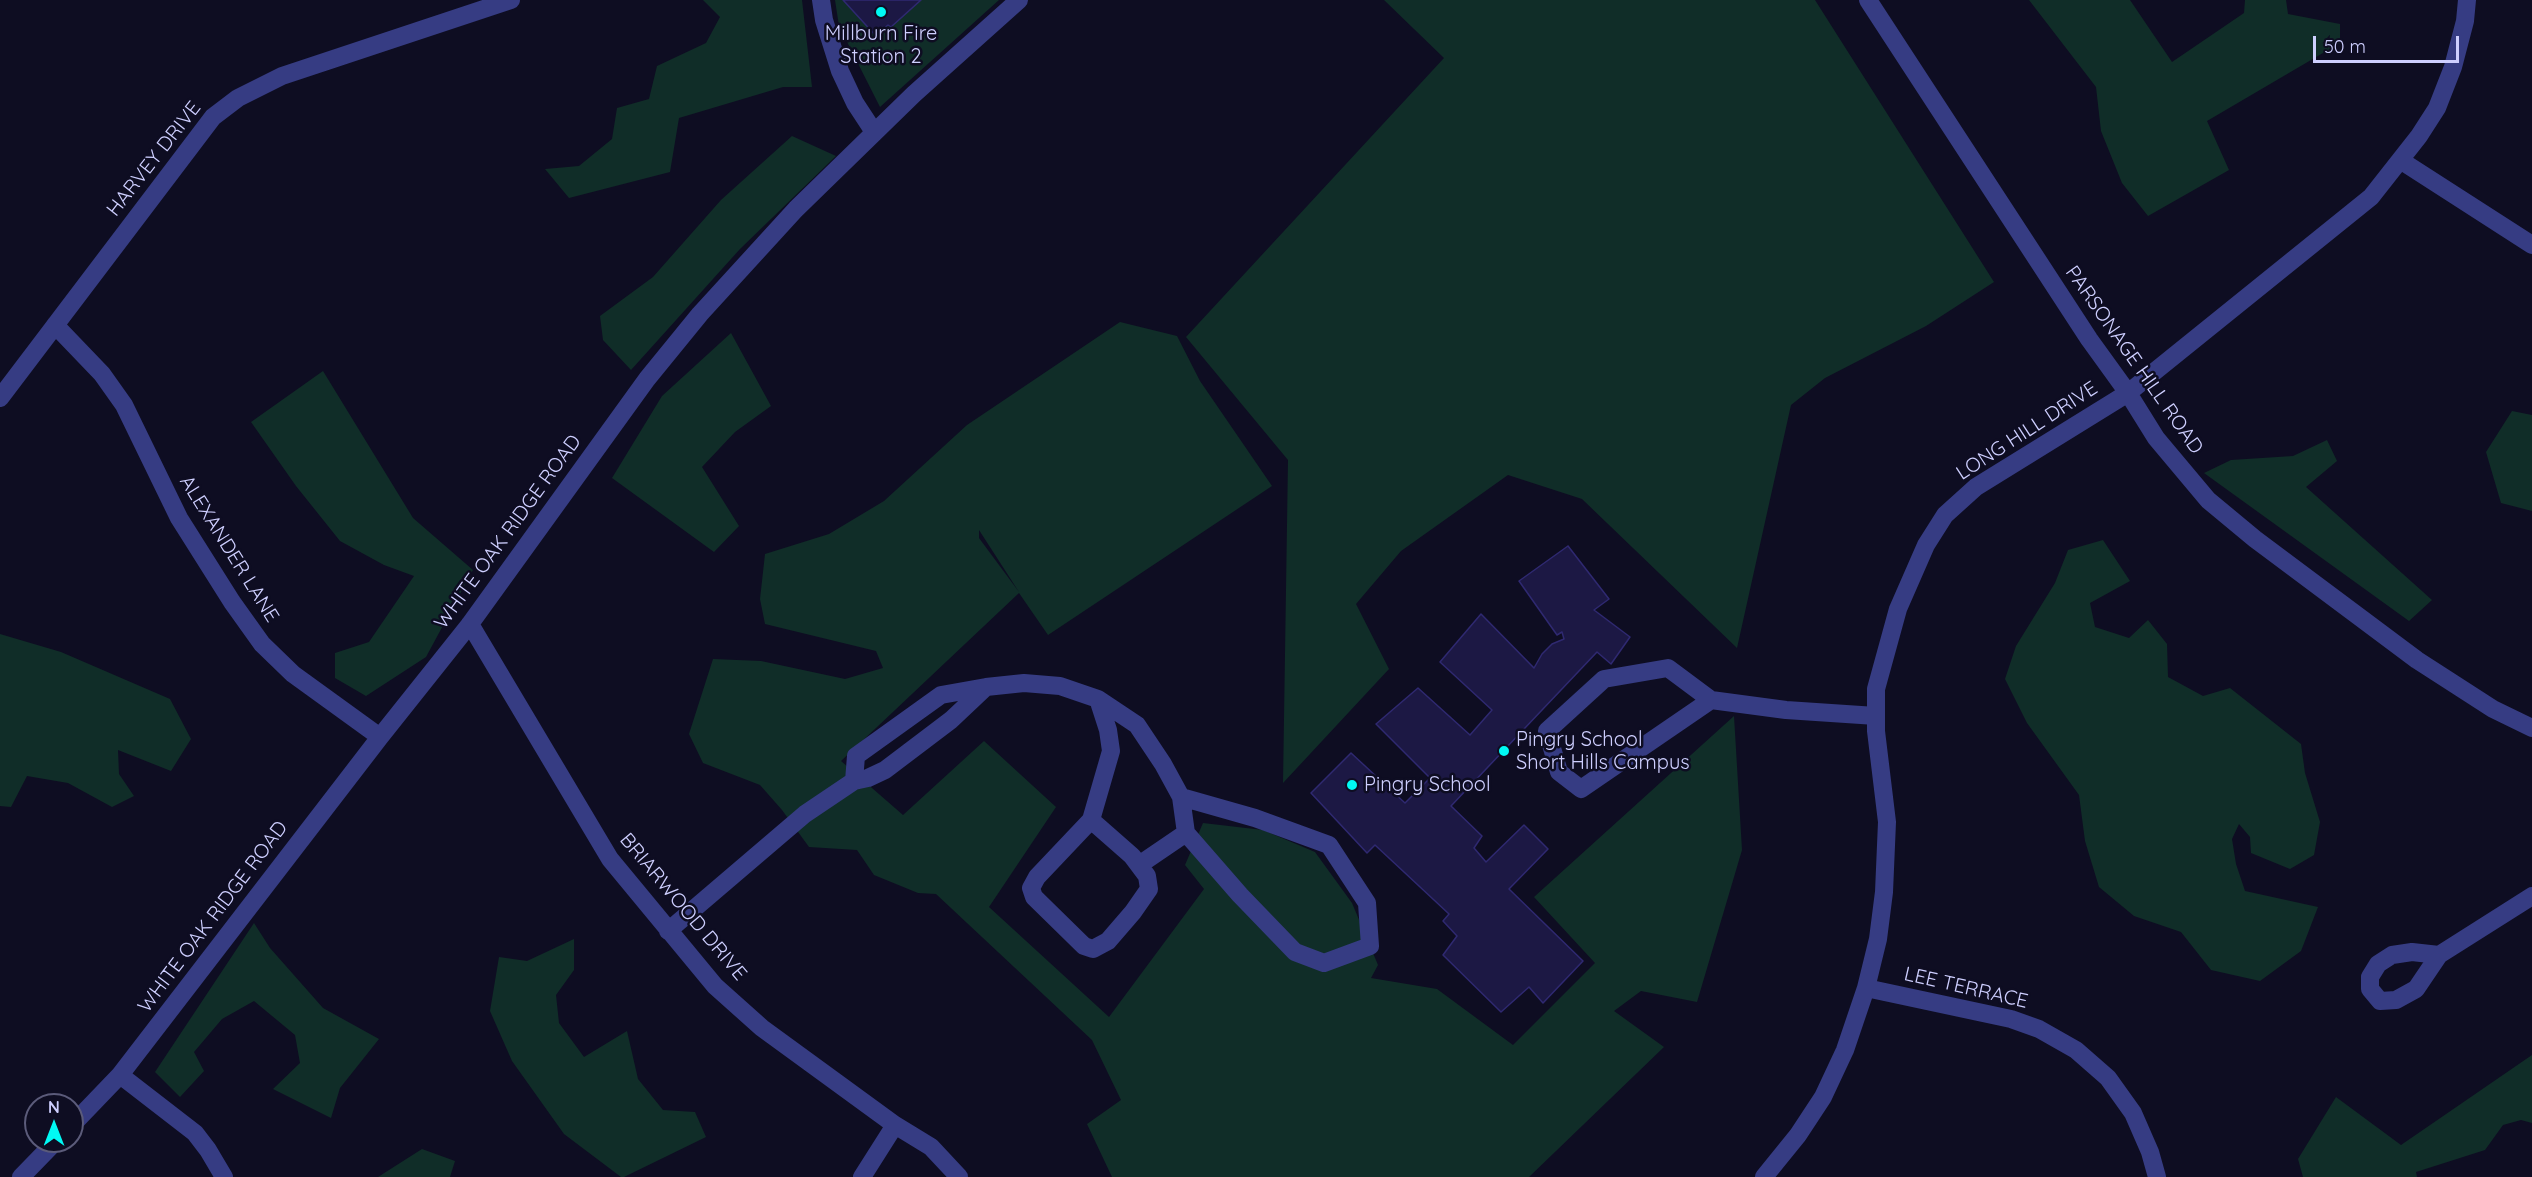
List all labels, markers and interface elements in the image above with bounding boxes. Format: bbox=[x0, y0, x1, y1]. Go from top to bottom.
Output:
marker: Millburn Fire Station 2 bbox=[874, 5, 888, 19]
place label: Millburn Fire Station 2 bbox=[825, 22, 937, 69]
scale bar bbox=[2316, 24, 2462, 62]
text: 50 m bbox=[2324, 35, 2366, 58]
street label: HARVEY DRIVE bbox=[102, 97, 206, 221]
street label: PARSONAGE HILL ROAD bbox=[2060, 261, 2208, 459]
street label: LONG HILL DRIVE bbox=[1952, 376, 2102, 486]
street label: WHITE OAK RIDGE ROAD bbox=[430, 430, 586, 634]
street label: ALEXANDER LANE bbox=[174, 471, 284, 627]
place label: Pingry School Short Hills Campus bbox=[1516, 728, 1690, 775]
marker: Pingry School Short Hills Campus bbox=[1497, 744, 1511, 758]
place label: Pingry School bbox=[1364, 773, 1490, 797]
marker: Pingry School bbox=[1345, 778, 1359, 792]
street label: WHITE OAK RIDGE ROAD bbox=[133, 816, 293, 1018]
street label: BRIARWOOD DRIVE bbox=[614, 828, 752, 986]
street label: LEE TERRACE bbox=[1902, 962, 2030, 1014]
north arrow bbox=[24, 1093, 84, 1153]
text: N bbox=[48, 1097, 60, 1117]

